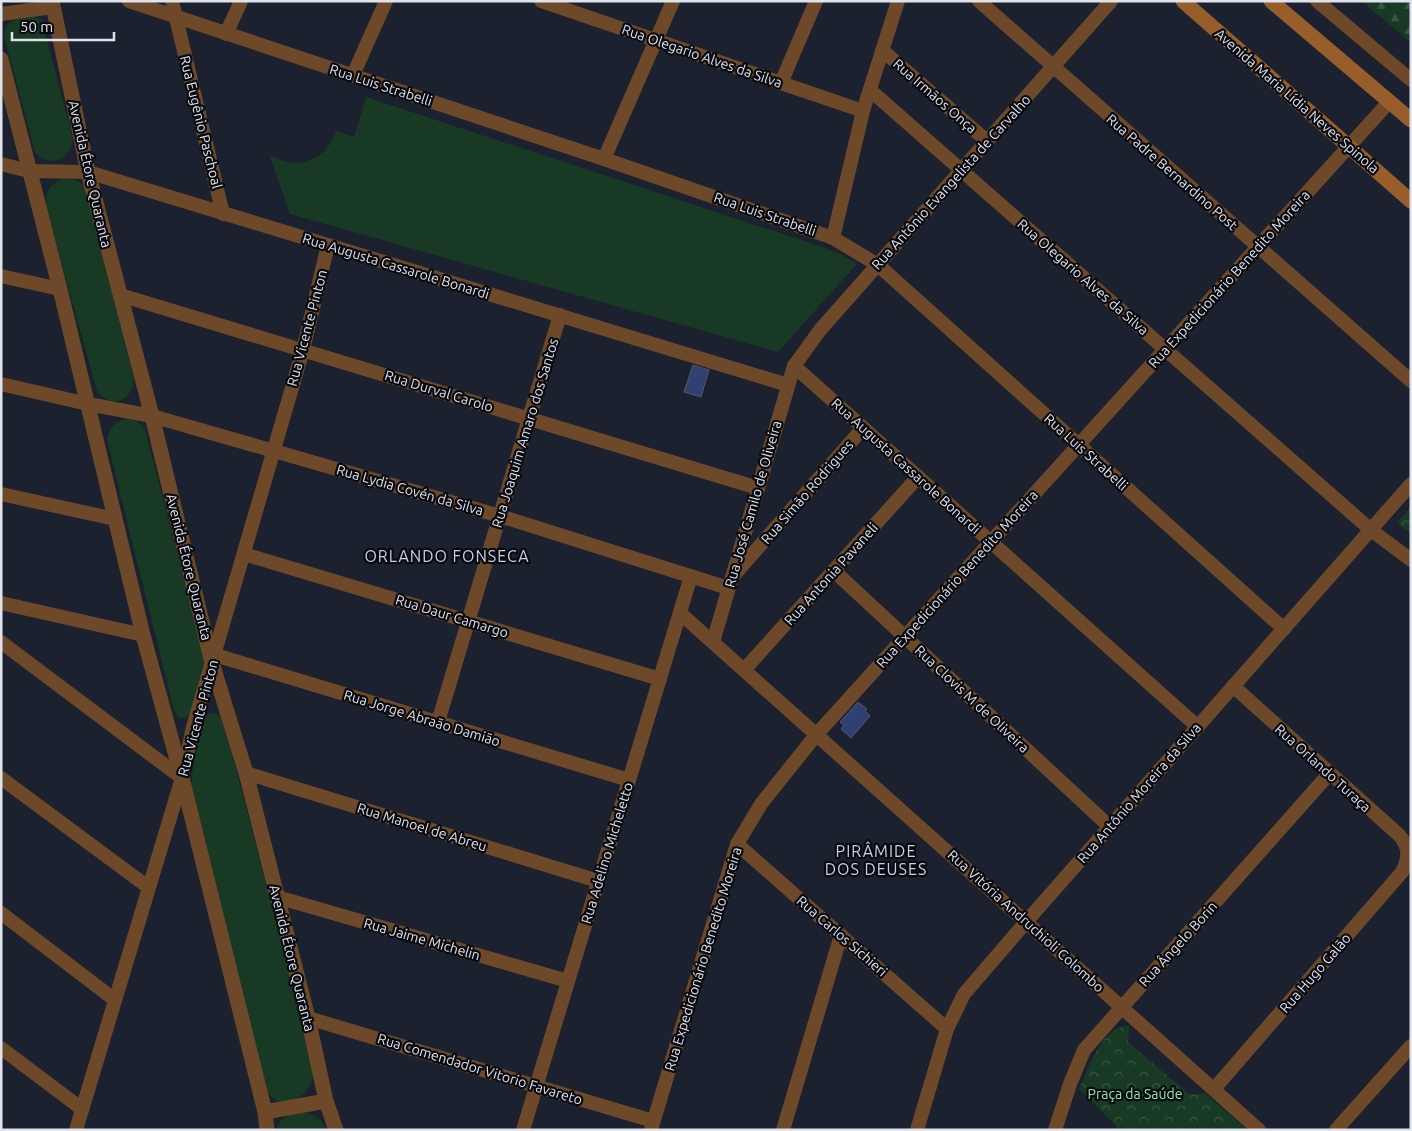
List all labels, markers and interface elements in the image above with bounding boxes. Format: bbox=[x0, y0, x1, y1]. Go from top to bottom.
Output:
scale bar bbox=[12, 10, 115, 42]
text: 50 m bbox=[20, 18, 53, 35]
street label: Rua Olegario Alves da Silva bbox=[620, 21, 784, 91]
street label: Avenida Maria Lídia Neves Spinola bbox=[1212, 25, 1382, 177]
street label: Rua Eugênio Paschoal bbox=[177, 54, 225, 190]
street label: Rua Irmãos Onça bbox=[890, 55, 980, 137]
street label: Rua Luis Strabelli bbox=[328, 61, 434, 109]
street label: Rua Antônio Evangelista de Carvalho bbox=[868, 91, 1034, 273]
street label: Avenida Étore Quaranta bbox=[65, 99, 116, 249]
street label: Rua Padre Bernardino Post bbox=[1103, 111, 1241, 234]
street label: Rua Expedicionário Benedito Moreira bbox=[1145, 187, 1313, 371]
street label: Rua Luis Strabelli bbox=[712, 189, 818, 239]
street label: Rua Olegario Alves da Silva bbox=[1014, 216, 1152, 338]
street label: Rua Augusta Cassarole Bonardi bbox=[301, 230, 491, 302]
street label: Rua Vicente Pinton bbox=[284, 268, 330, 388]
street label: Rua Joaquim Amaro dos Santos bbox=[489, 336, 561, 530]
street label: Rua Durval Carolo bbox=[383, 367, 495, 415]
street label: Rua Augusta Cassarole Bonardi bbox=[828, 395, 984, 537]
street label: Rua Luis Strabelli bbox=[1041, 410, 1131, 494]
street label: Rua José Camilo de Oliveira bbox=[721, 419, 785, 589]
street label: Rua Simão Rodrigues bbox=[758, 437, 856, 547]
street label: Rua Lydia Covén da Silva bbox=[335, 461, 485, 519]
street label: Rua Expedicionário Benedito Moreira bbox=[873, 487, 1041, 671]
street label: Avenida Étore Quaranta bbox=[163, 492, 216, 642]
street label: Rua Antonia Pavaneli bbox=[781, 520, 881, 628]
district label: ORLANDO FONSECA bbox=[364, 547, 530, 565]
street label: Rua Daur Camargo bbox=[394, 591, 510, 641]
street label: Rua Clovis M de Oliveira bbox=[912, 642, 1032, 756]
street label: Rua Vicente Pinton bbox=[175, 658, 221, 778]
street label: Rua Jorge Abraão Damião bbox=[342, 687, 502, 749]
street label: Rua Antônio Moreira da Silva bbox=[1074, 720, 1204, 866]
street label: Rua Orlando Turaça bbox=[1272, 721, 1374, 815]
street label: Rua Adelino Micheletto bbox=[578, 780, 636, 926]
street label: Rua Manoel de Abreu bbox=[355, 800, 489, 854]
district label: PIRÂMIDE DOS DEUSES bbox=[825, 841, 927, 878]
street label: Rua Expedicionário Benedito Moreira bbox=[661, 845, 745, 1073]
street label: Rua Vitória Andruchioli Colombo bbox=[945, 847, 1107, 995]
street label: Avenida Étore Quaranta bbox=[266, 883, 319, 1033]
street label: Rua Carlos Sichieri bbox=[794, 892, 890, 980]
street label: Rua Ângelo Borin bbox=[1135, 898, 1220, 990]
street label: Rua Jaime Michelin bbox=[362, 915, 482, 963]
street label: Rua Hugo Galão bbox=[1276, 930, 1354, 1016]
street label: Rua Comendador Vitorio Favareto bbox=[376, 1030, 584, 1108]
park label: Praça da Saúde bbox=[1088, 1086, 1182, 1102]

